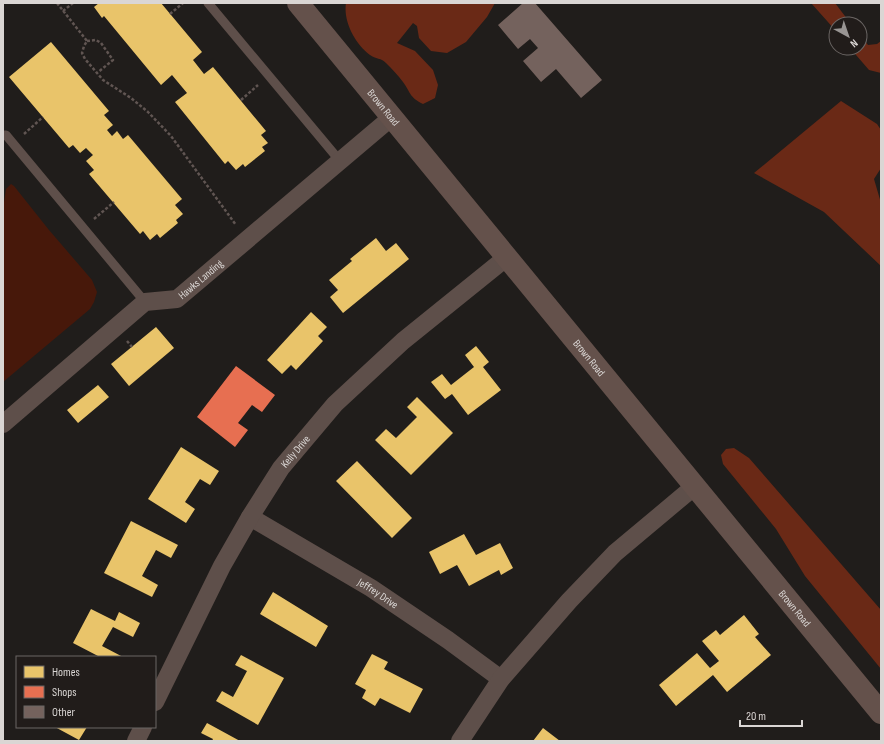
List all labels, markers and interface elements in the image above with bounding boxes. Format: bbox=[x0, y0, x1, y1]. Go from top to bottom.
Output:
north arrow bbox=[828, 16, 868, 56]
text: N bbox=[848, 36, 861, 50]
street label: Brown Road bbox=[364, 87, 402, 129]
street label: Hawks Landing bbox=[176, 257, 226, 302]
street label: Brown Road bbox=[570, 337, 608, 379]
street label: Kelly Drive bbox=[278, 433, 313, 470]
street label: Jeffrey Drive bbox=[354, 575, 400, 611]
street label: Brown Road bbox=[776, 588, 814, 630]
legend bbox=[16, 656, 156, 728]
text: Homes bbox=[52, 665, 80, 680]
text: Shops bbox=[52, 685, 77, 700]
scale bar bbox=[740, 702, 802, 728]
text: Other bbox=[52, 705, 76, 720]
text: 20 m bbox=[746, 709, 766, 724]

